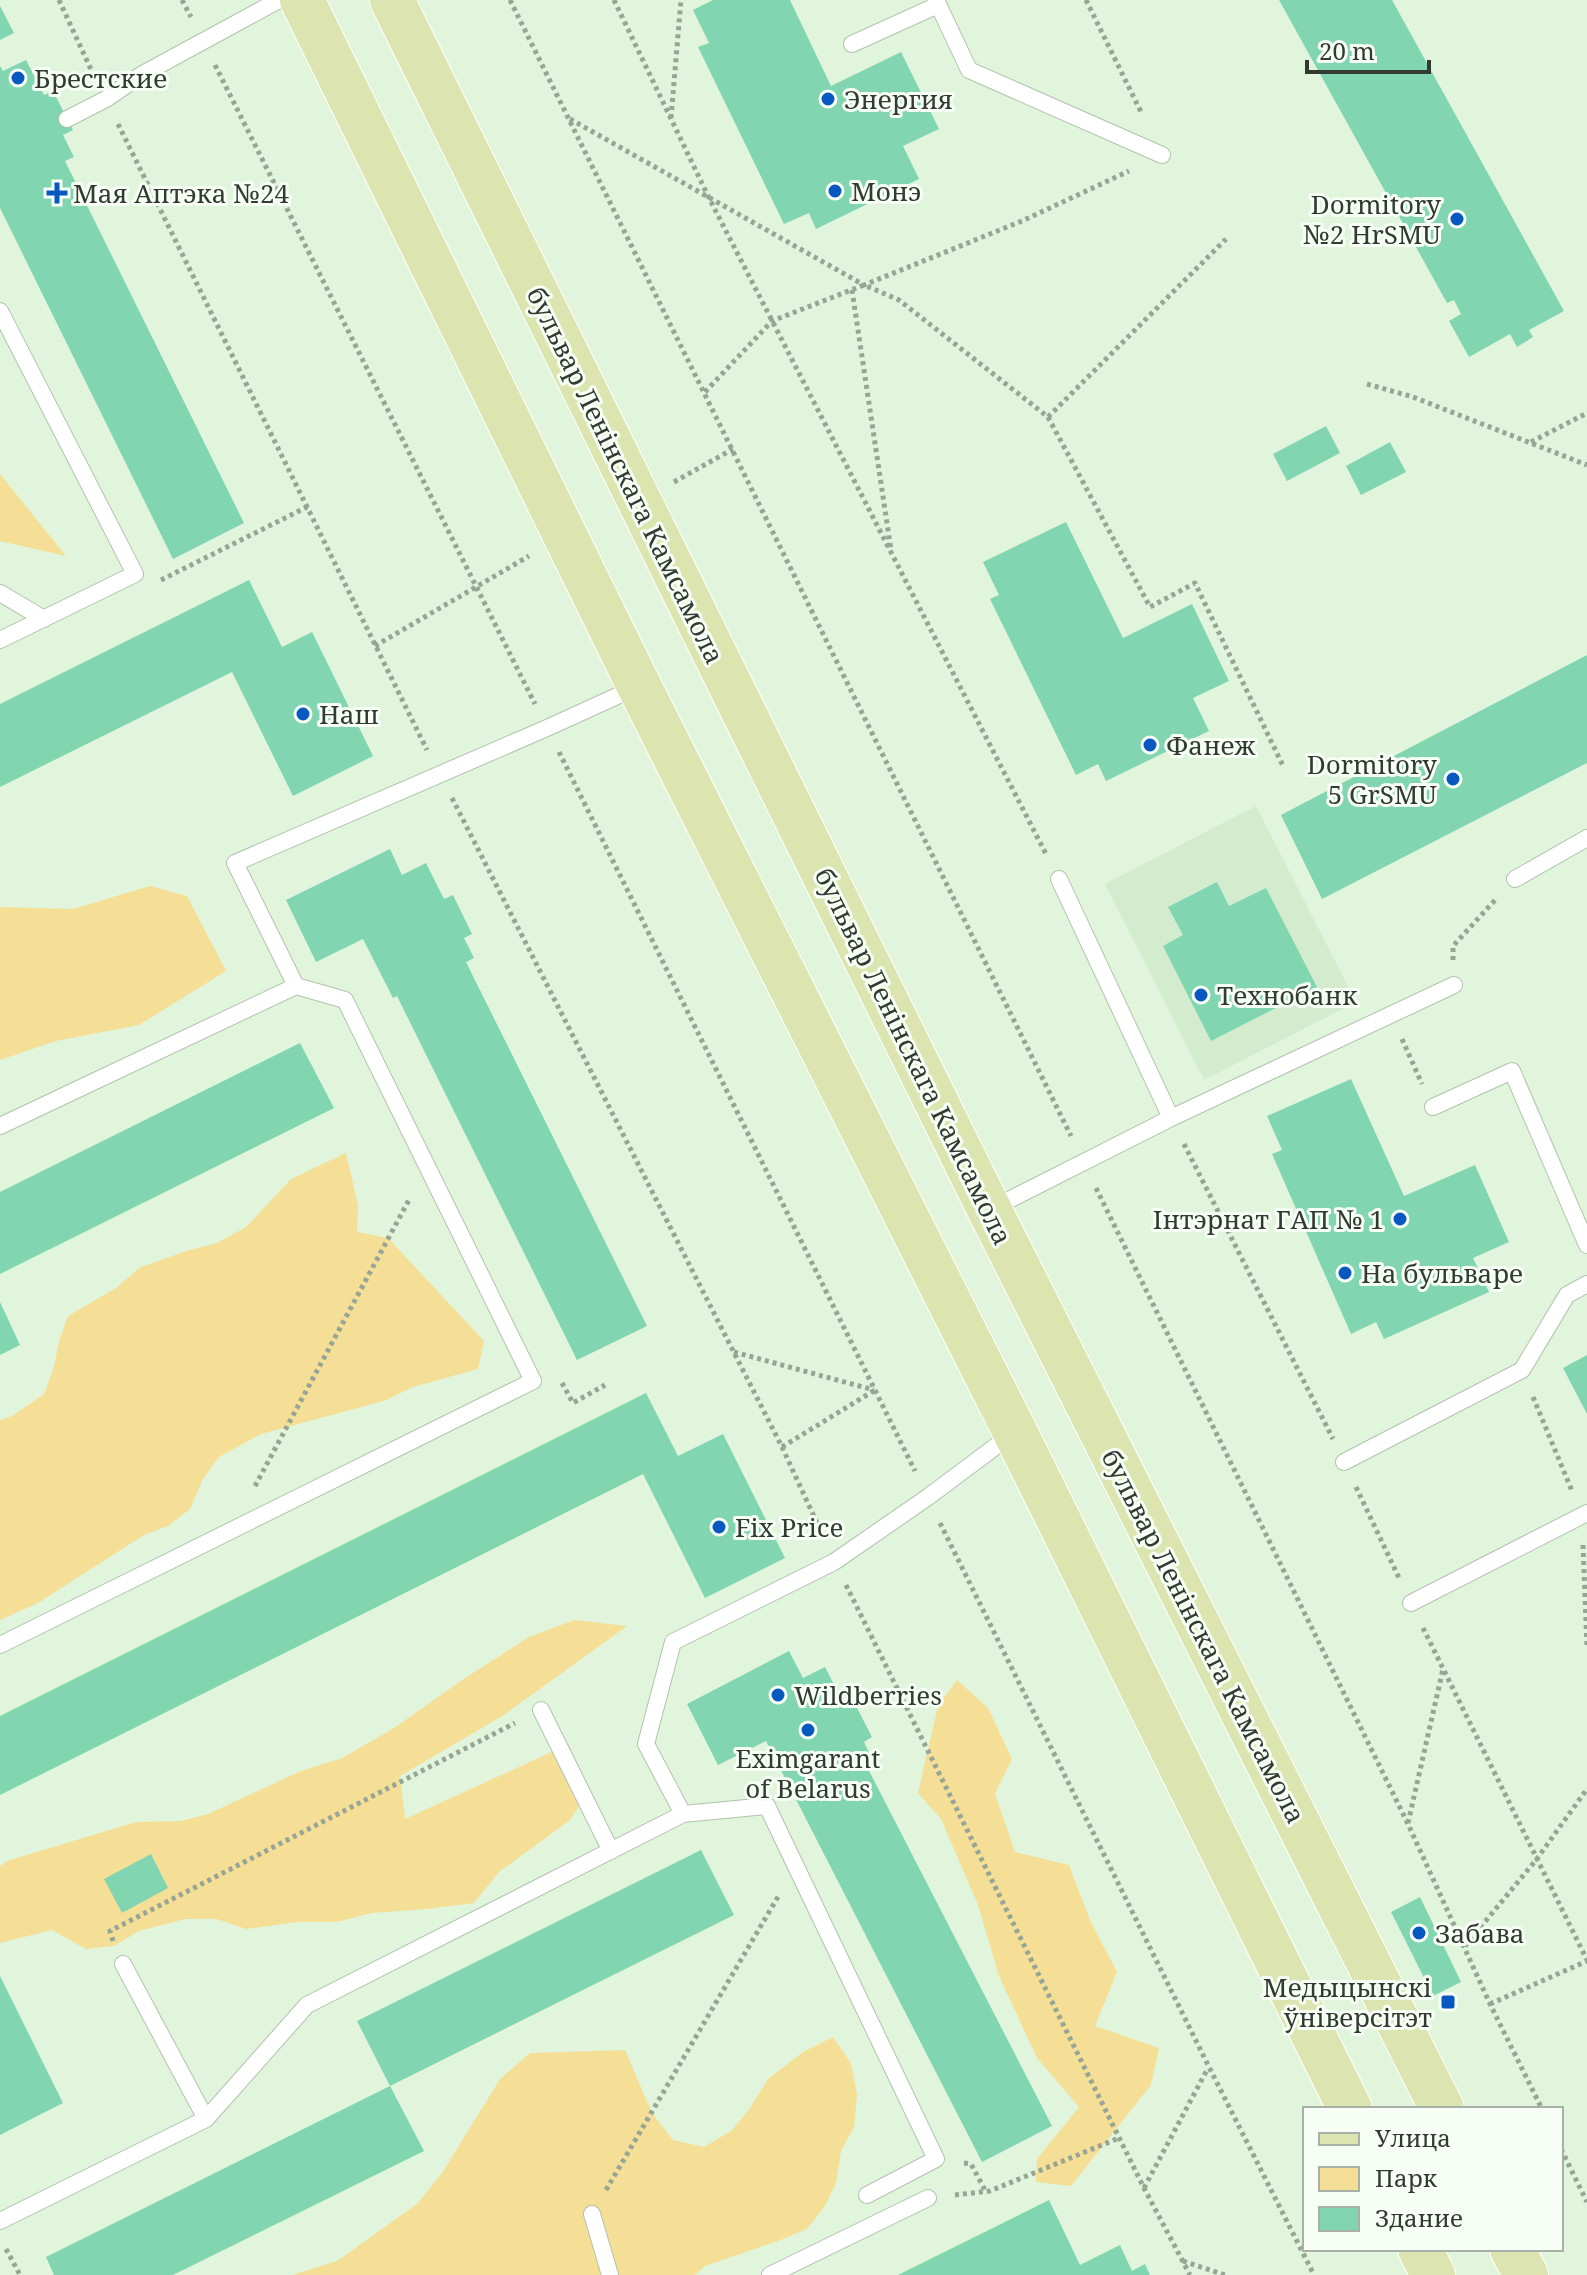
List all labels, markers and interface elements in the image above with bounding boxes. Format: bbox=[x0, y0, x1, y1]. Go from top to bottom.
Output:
scale bar bbox=[1307, 24, 1429, 74]
text: 20 m bbox=[1319, 34, 1375, 67]
place label: Брестские bbox=[34, 60, 167, 96]
marker: Брестские bbox=[9, 69, 27, 87]
place label: Энергия bbox=[844, 81, 953, 117]
marker: Энергия bbox=[819, 90, 837, 108]
place label: Монэ bbox=[851, 173, 921, 209]
place label: Мая Аптэка №24 bbox=[73, 175, 290, 211]
marker: Монэ bbox=[826, 182, 844, 200]
marker: Мая Аптэка №24 bbox=[48, 184, 66, 202]
place label: Dormitory №2 HrSMU bbox=[1303, 186, 1441, 252]
marker: Dormitory №2 HrSMU bbox=[1448, 210, 1466, 228]
street label: бульвар Ленінскага Камсамола bbox=[519, 280, 733, 670]
place label: Наш bbox=[319, 696, 379, 732]
marker: Наш bbox=[294, 705, 312, 723]
place label: Фанеж bbox=[1166, 727, 1255, 763]
marker: Фанеж bbox=[1141, 736, 1159, 754]
place label: Dormitory 5 GrSMU bbox=[1307, 746, 1437, 812]
marker: Dormitory 5 GrSMU bbox=[1444, 770, 1462, 788]
street label: бульвар Ленінскага Камсамола bbox=[807, 861, 1021, 1251]
place label: Технобанк bbox=[1217, 977, 1358, 1013]
marker: Технобанк bbox=[1192, 986, 1210, 1004]
place label: Інтэрнат ГАП № 1 bbox=[1153, 1201, 1384, 1237]
marker: Інтэрнат ГАП № 1 bbox=[1391, 1210, 1409, 1228]
place label: На бульваре bbox=[1361, 1255, 1523, 1291]
marker: На бульваре bbox=[1336, 1264, 1354, 1282]
street label: бульвар Ленінскага Камсамола bbox=[1094, 1443, 1314, 1829]
place label: Fix Price bbox=[735, 1509, 843, 1545]
marker: Fix Price bbox=[710, 1518, 728, 1536]
place label: Wildberries bbox=[794, 1677, 942, 1713]
marker: Wildberries bbox=[769, 1686, 787, 1704]
marker: Eximgarant of Belarus bbox=[799, 1721, 817, 1739]
place label: Eximgarant of Belarus bbox=[735, 1740, 881, 1806]
place label: Забава bbox=[1435, 1915, 1524, 1951]
marker: Забава bbox=[1410, 1924, 1428, 1942]
place label: Медыцынскі ўніверсітэт bbox=[1263, 1969, 1432, 2035]
marker: Медыцынскі ўніверсітэт bbox=[1439, 1993, 1457, 2011]
legend bbox=[1303, 2107, 1563, 2251]
text: Улица bbox=[1375, 2121, 1451, 2154]
text: Парк bbox=[1375, 2161, 1438, 2194]
text: Здание bbox=[1375, 2201, 1463, 2234]

